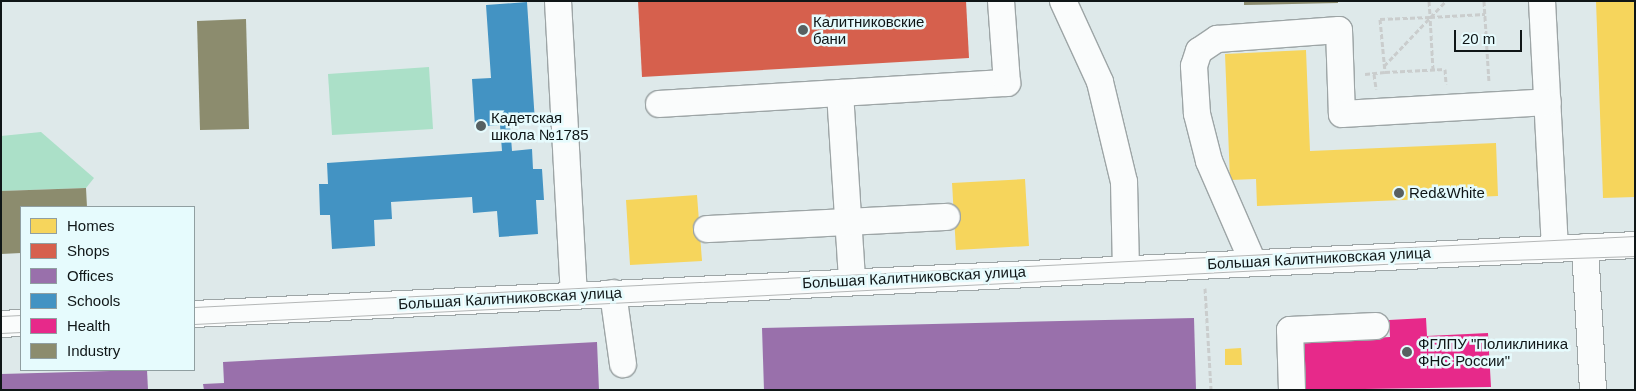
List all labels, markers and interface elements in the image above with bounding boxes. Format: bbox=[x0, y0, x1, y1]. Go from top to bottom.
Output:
place label: Калитниковские бани bbox=[813, 12, 924, 47]
scale bar bbox=[1456, 20, 1524, 52]
marker: Калитниковские бани bbox=[797, 24, 809, 36]
text: 20 m bbox=[1462, 30, 1495, 47]
place label: Кадетская школа №1785 bbox=[491, 108, 588, 143]
marker: Кадетская школа №1785 bbox=[475, 120, 487, 132]
place label: Red&White bbox=[1409, 184, 1485, 202]
marker: Red&White bbox=[1393, 187, 1405, 199]
legend bbox=[20, 206, 195, 371]
text: Homes bbox=[67, 217, 115, 234]
text: Shops bbox=[67, 242, 110, 259]
street label: Большая Калитниковская улица bbox=[1207, 243, 1431, 273]
street label: Большая Калитниковская улица bbox=[802, 262, 1026, 292]
text: Offices bbox=[67, 267, 113, 284]
street label: Большая Калитниковская улица bbox=[398, 283, 622, 313]
text: Schools bbox=[67, 292, 120, 309]
text: Health bbox=[67, 317, 110, 334]
place label: ФГЛПУ "Поликлиника ФНС России" bbox=[1418, 334, 1568, 369]
text: Industry bbox=[67, 342, 120, 359]
marker: ФГЛПУ "Поликлиника ФНС России" bbox=[1400, 345, 1414, 359]

